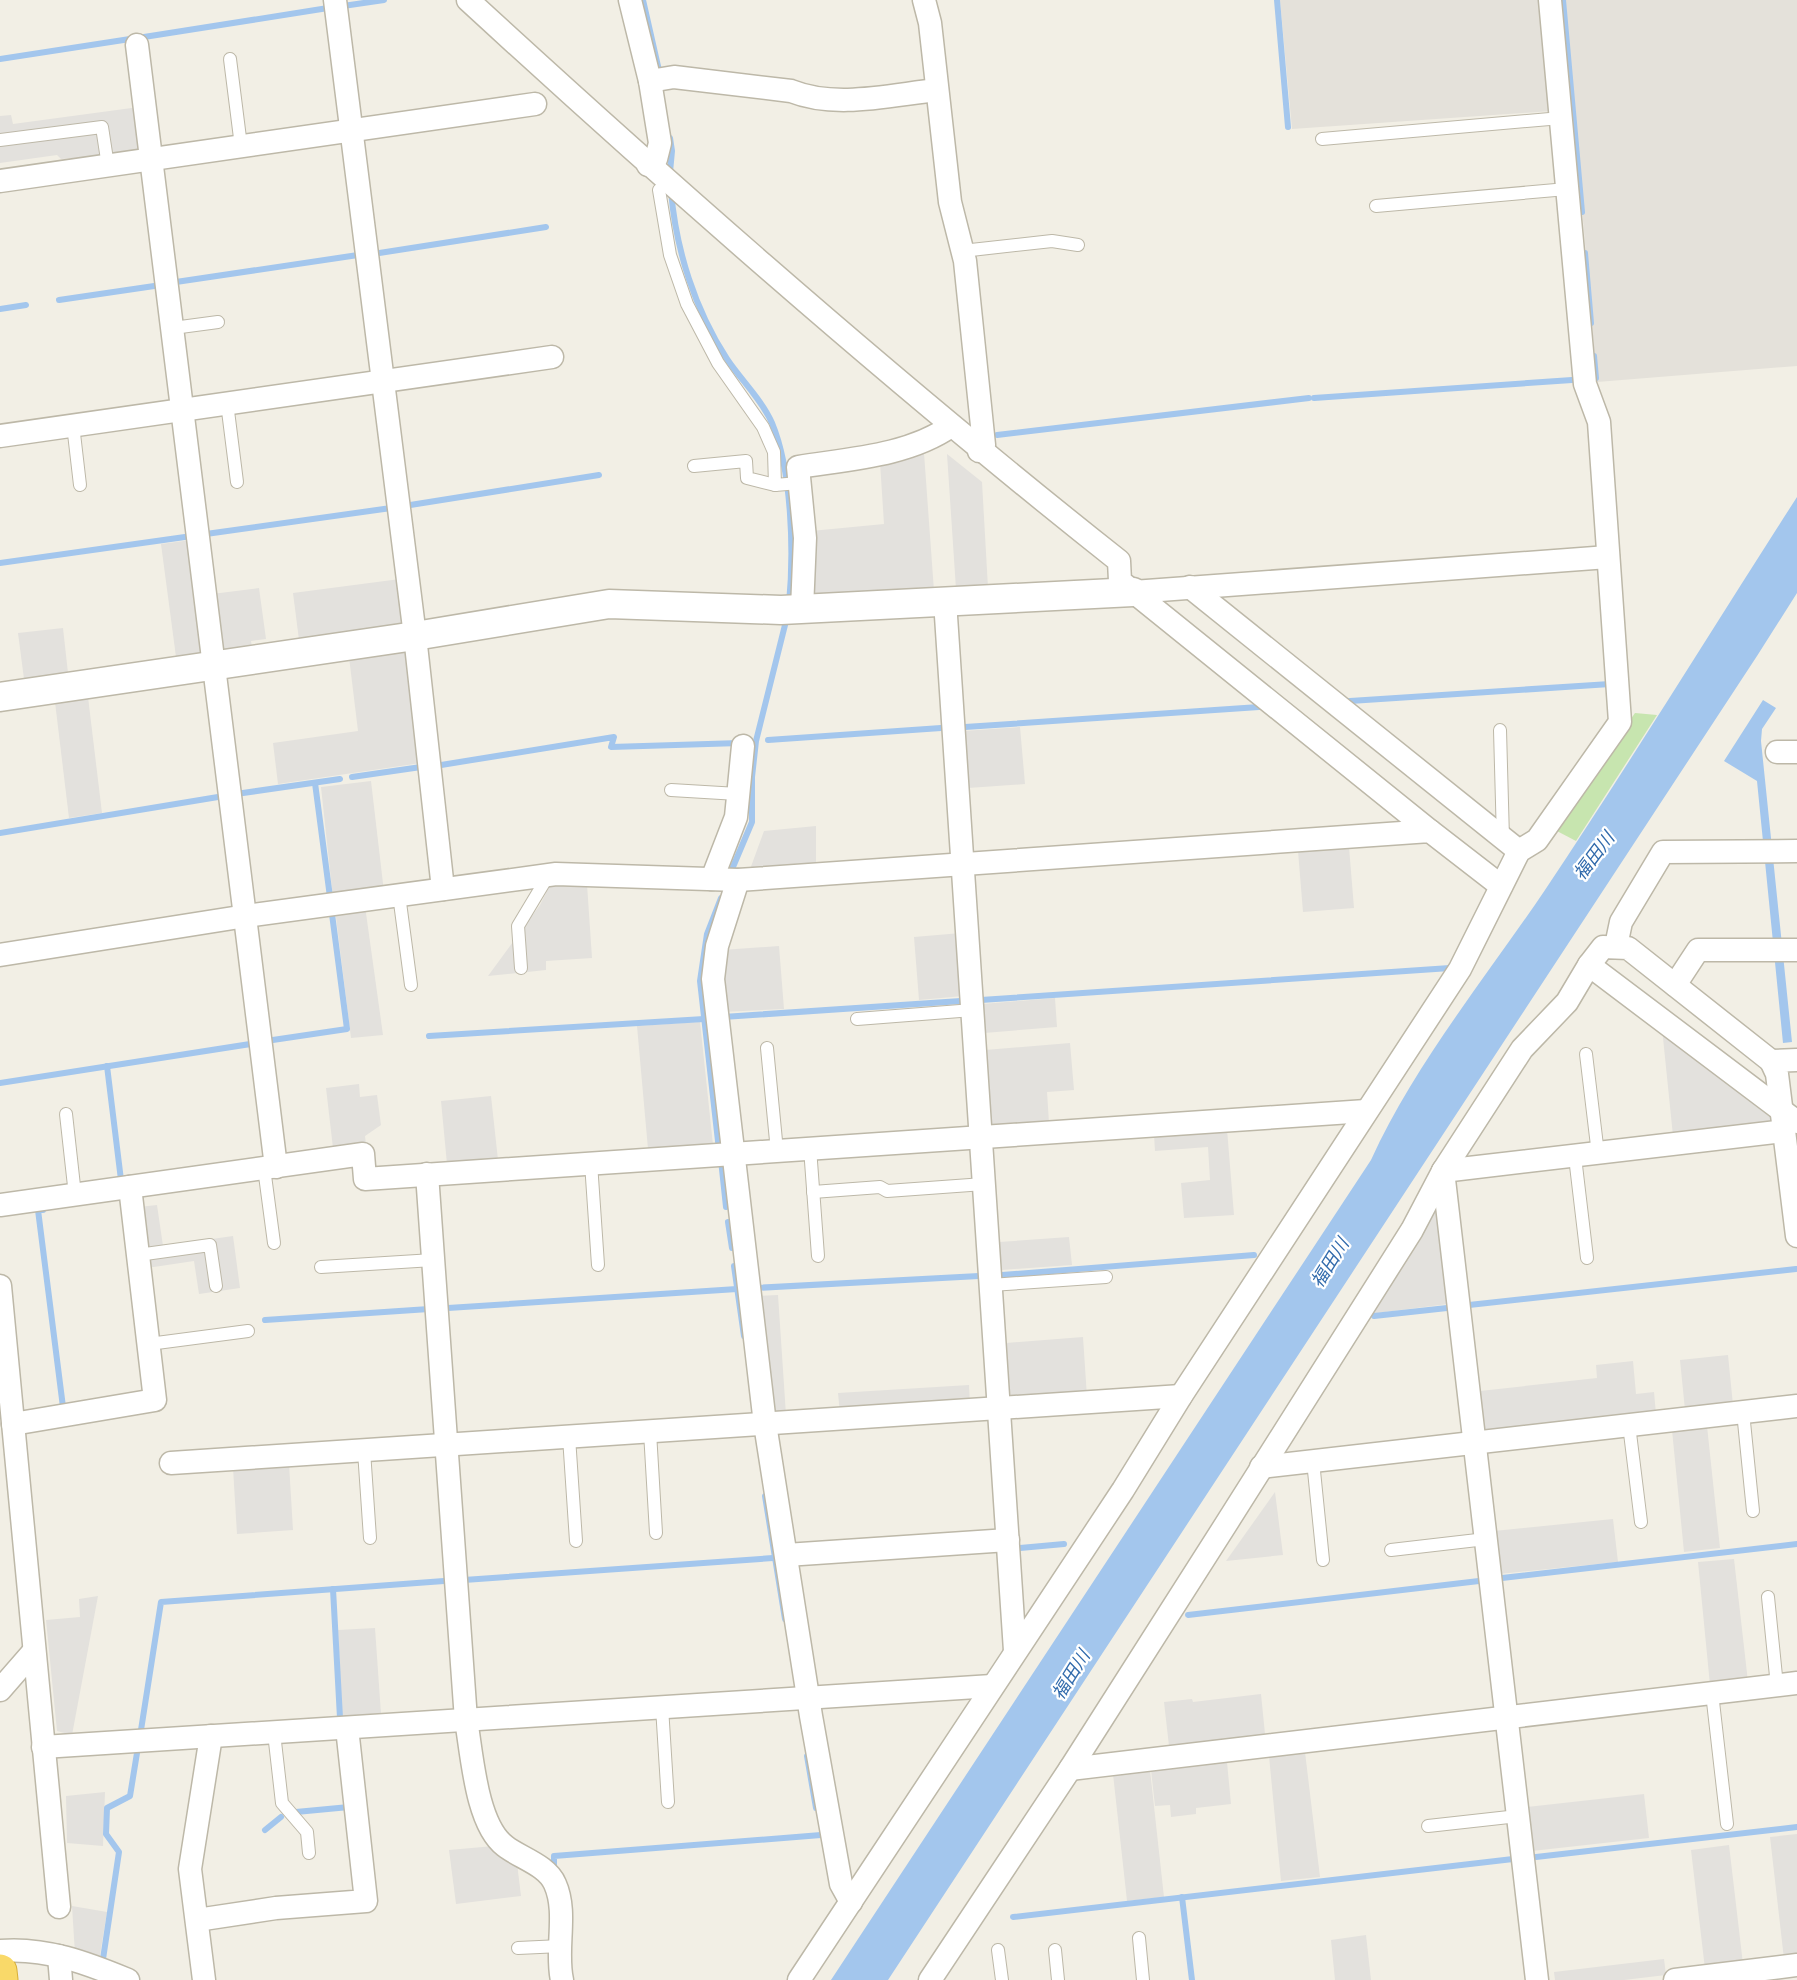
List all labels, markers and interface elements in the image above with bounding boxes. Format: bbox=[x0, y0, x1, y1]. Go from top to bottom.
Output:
water label: 福田川 bbox=[1569, 826, 1620, 884]
water label: 福田川 bbox=[1306, 1233, 1355, 1292]
water label: 福田川 bbox=[1047, 1645, 1096, 1704]

